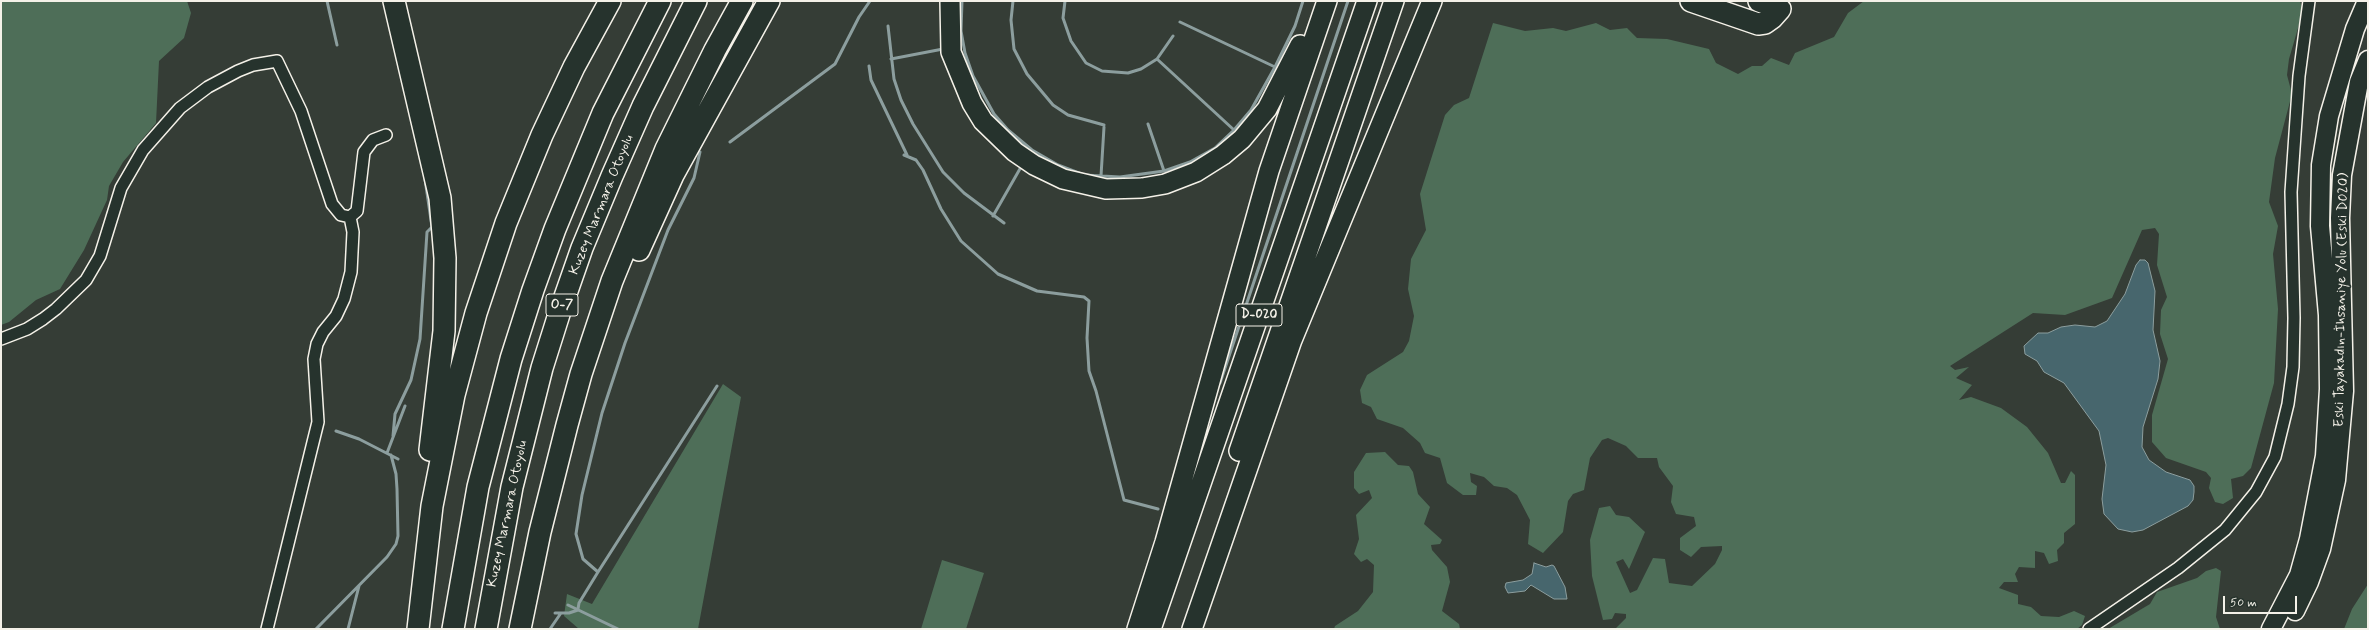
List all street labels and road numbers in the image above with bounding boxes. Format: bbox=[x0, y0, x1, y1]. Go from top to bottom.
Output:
street label: Kuzey Marmara Otoyolu bbox=[566, 132, 638, 278]
street label: Eski Tayakadın-İhsaniye Yolu (Eski D020) bbox=[2331, 173, 2353, 427]
road number: O-7 bbox=[546, 294, 578, 316]
road number: D-020 bbox=[1236, 304, 1282, 326]
street label: Kuzey Marmara Otoyolu bbox=[484, 439, 532, 589]

